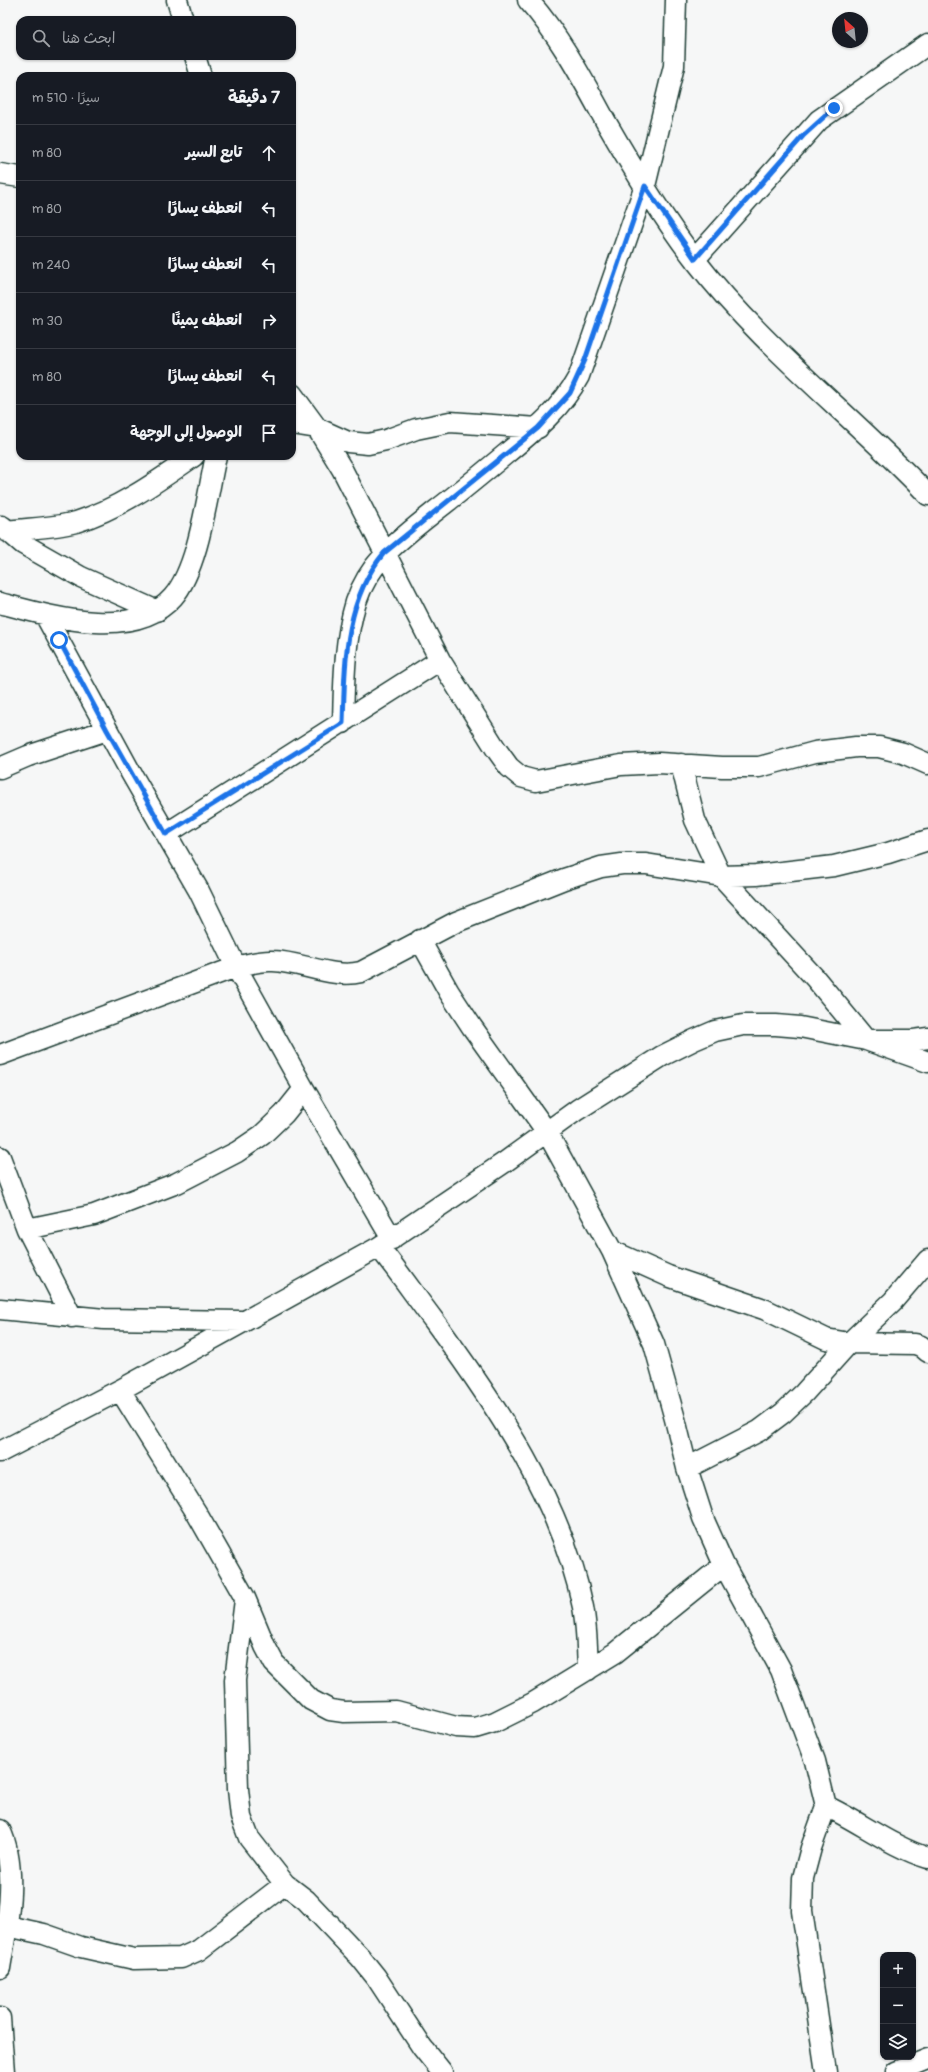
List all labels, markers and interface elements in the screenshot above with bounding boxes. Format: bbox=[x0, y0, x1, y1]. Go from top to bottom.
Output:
north arrow bbox=[832, 12, 868, 48]
search box bbox=[16, 16, 296, 60]
icon: search bbox=[30, 27, 52, 49]
text: ابحث هنا bbox=[62, 29, 115, 48]
text: 7 دقيقة bbox=[228, 87, 280, 108]
text: سيرًا · 510 m bbox=[32, 90, 100, 106]
route end bbox=[825, 99, 843, 117]
icon: ahead bbox=[258, 142, 280, 164]
text: تابع السير bbox=[185, 143, 242, 162]
text: 80 m bbox=[32, 145, 62, 161]
icon: left bbox=[258, 198, 280, 220]
text: انعطف يسارًا bbox=[168, 199, 242, 218]
text: 80 m bbox=[32, 201, 62, 217]
icon: left bbox=[258, 254, 280, 276]
text: انعطف يسارًا bbox=[168, 255, 242, 274]
text: 240 m bbox=[32, 257, 70, 273]
icon: right bbox=[258, 310, 280, 332]
text: انعطف يمينًا bbox=[172, 311, 242, 330]
text: 30 m bbox=[32, 313, 63, 329]
icon: left bbox=[258, 366, 280, 388]
text: انعطف يسارًا bbox=[168, 367, 242, 386]
text: 80 m bbox=[32, 369, 62, 385]
icon: arrive bbox=[258, 422, 280, 444]
text: الوصول إلى الوجهة bbox=[130, 423, 242, 442]
route start bbox=[50, 631, 68, 649]
map controls bbox=[880, 1952, 916, 2060]
button: + bbox=[880, 1952, 916, 1988]
button: − bbox=[880, 1988, 916, 2024]
button: layers bbox=[880, 2024, 916, 2060]

